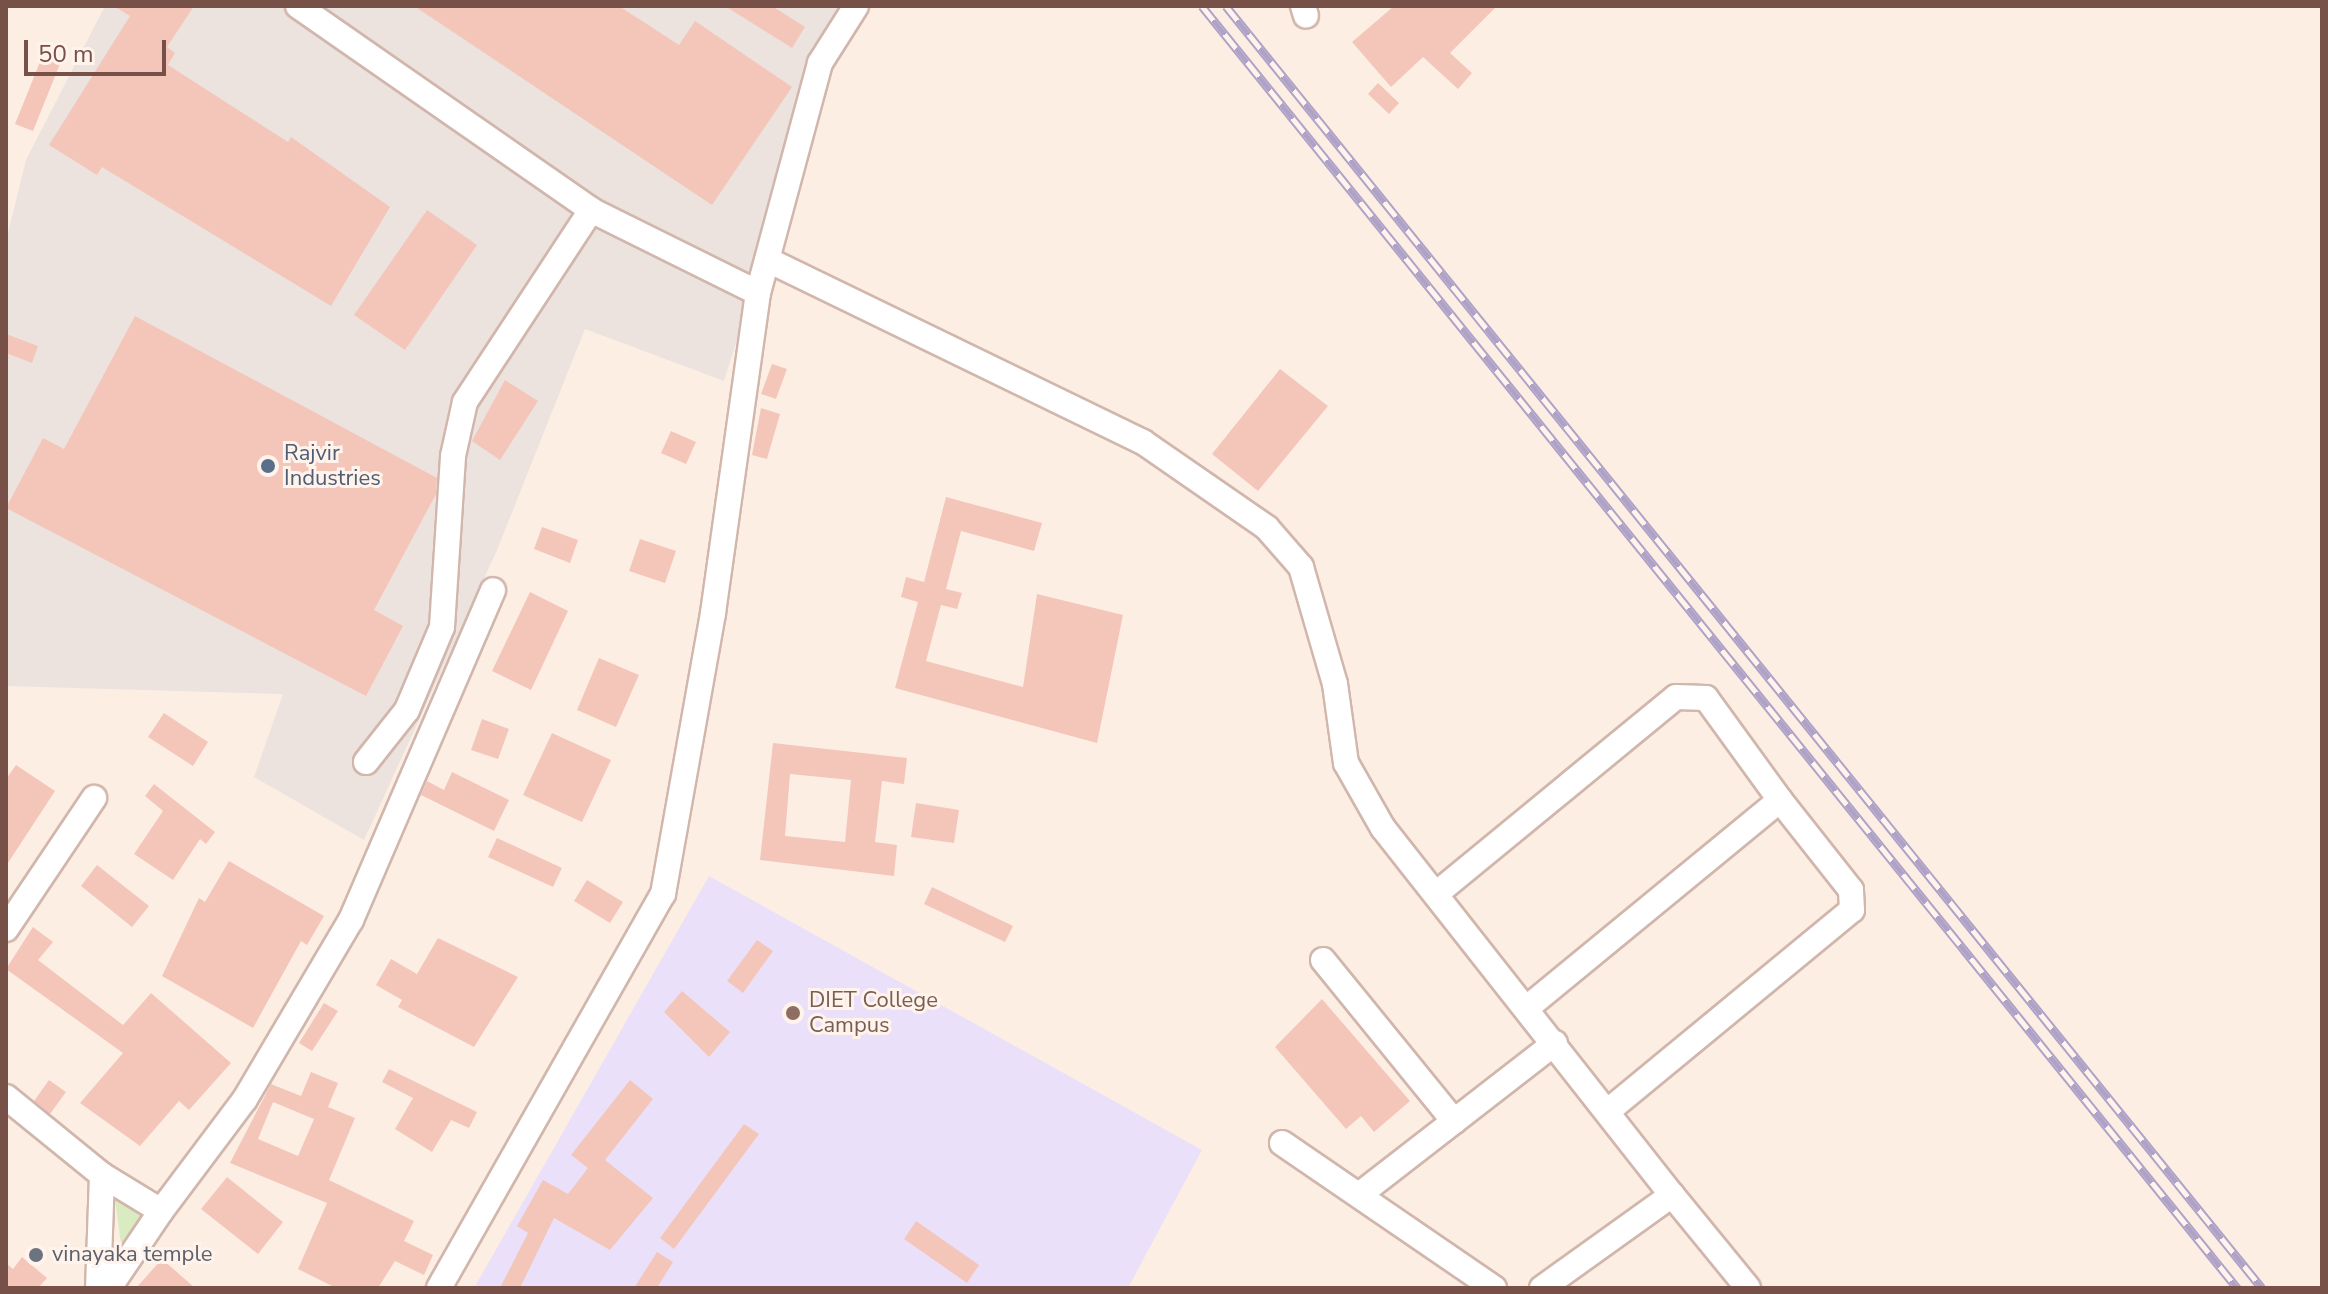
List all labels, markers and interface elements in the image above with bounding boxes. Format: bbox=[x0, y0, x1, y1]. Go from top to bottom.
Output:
scale bar bbox=[28, 24, 170, 74]
text: 50 m bbox=[38, 38, 94, 70]
place label: Rajvir Industries bbox=[284, 440, 381, 492]
marker: Rajvir Industries bbox=[259, 457, 277, 475]
place label: DIET College Campus bbox=[809, 987, 938, 1038]
marker: DIET College Campus bbox=[784, 1004, 802, 1022]
place label: vinayaka temple bbox=[52, 1242, 212, 1268]
marker: vinayaka temple bbox=[27, 1246, 45, 1264]

